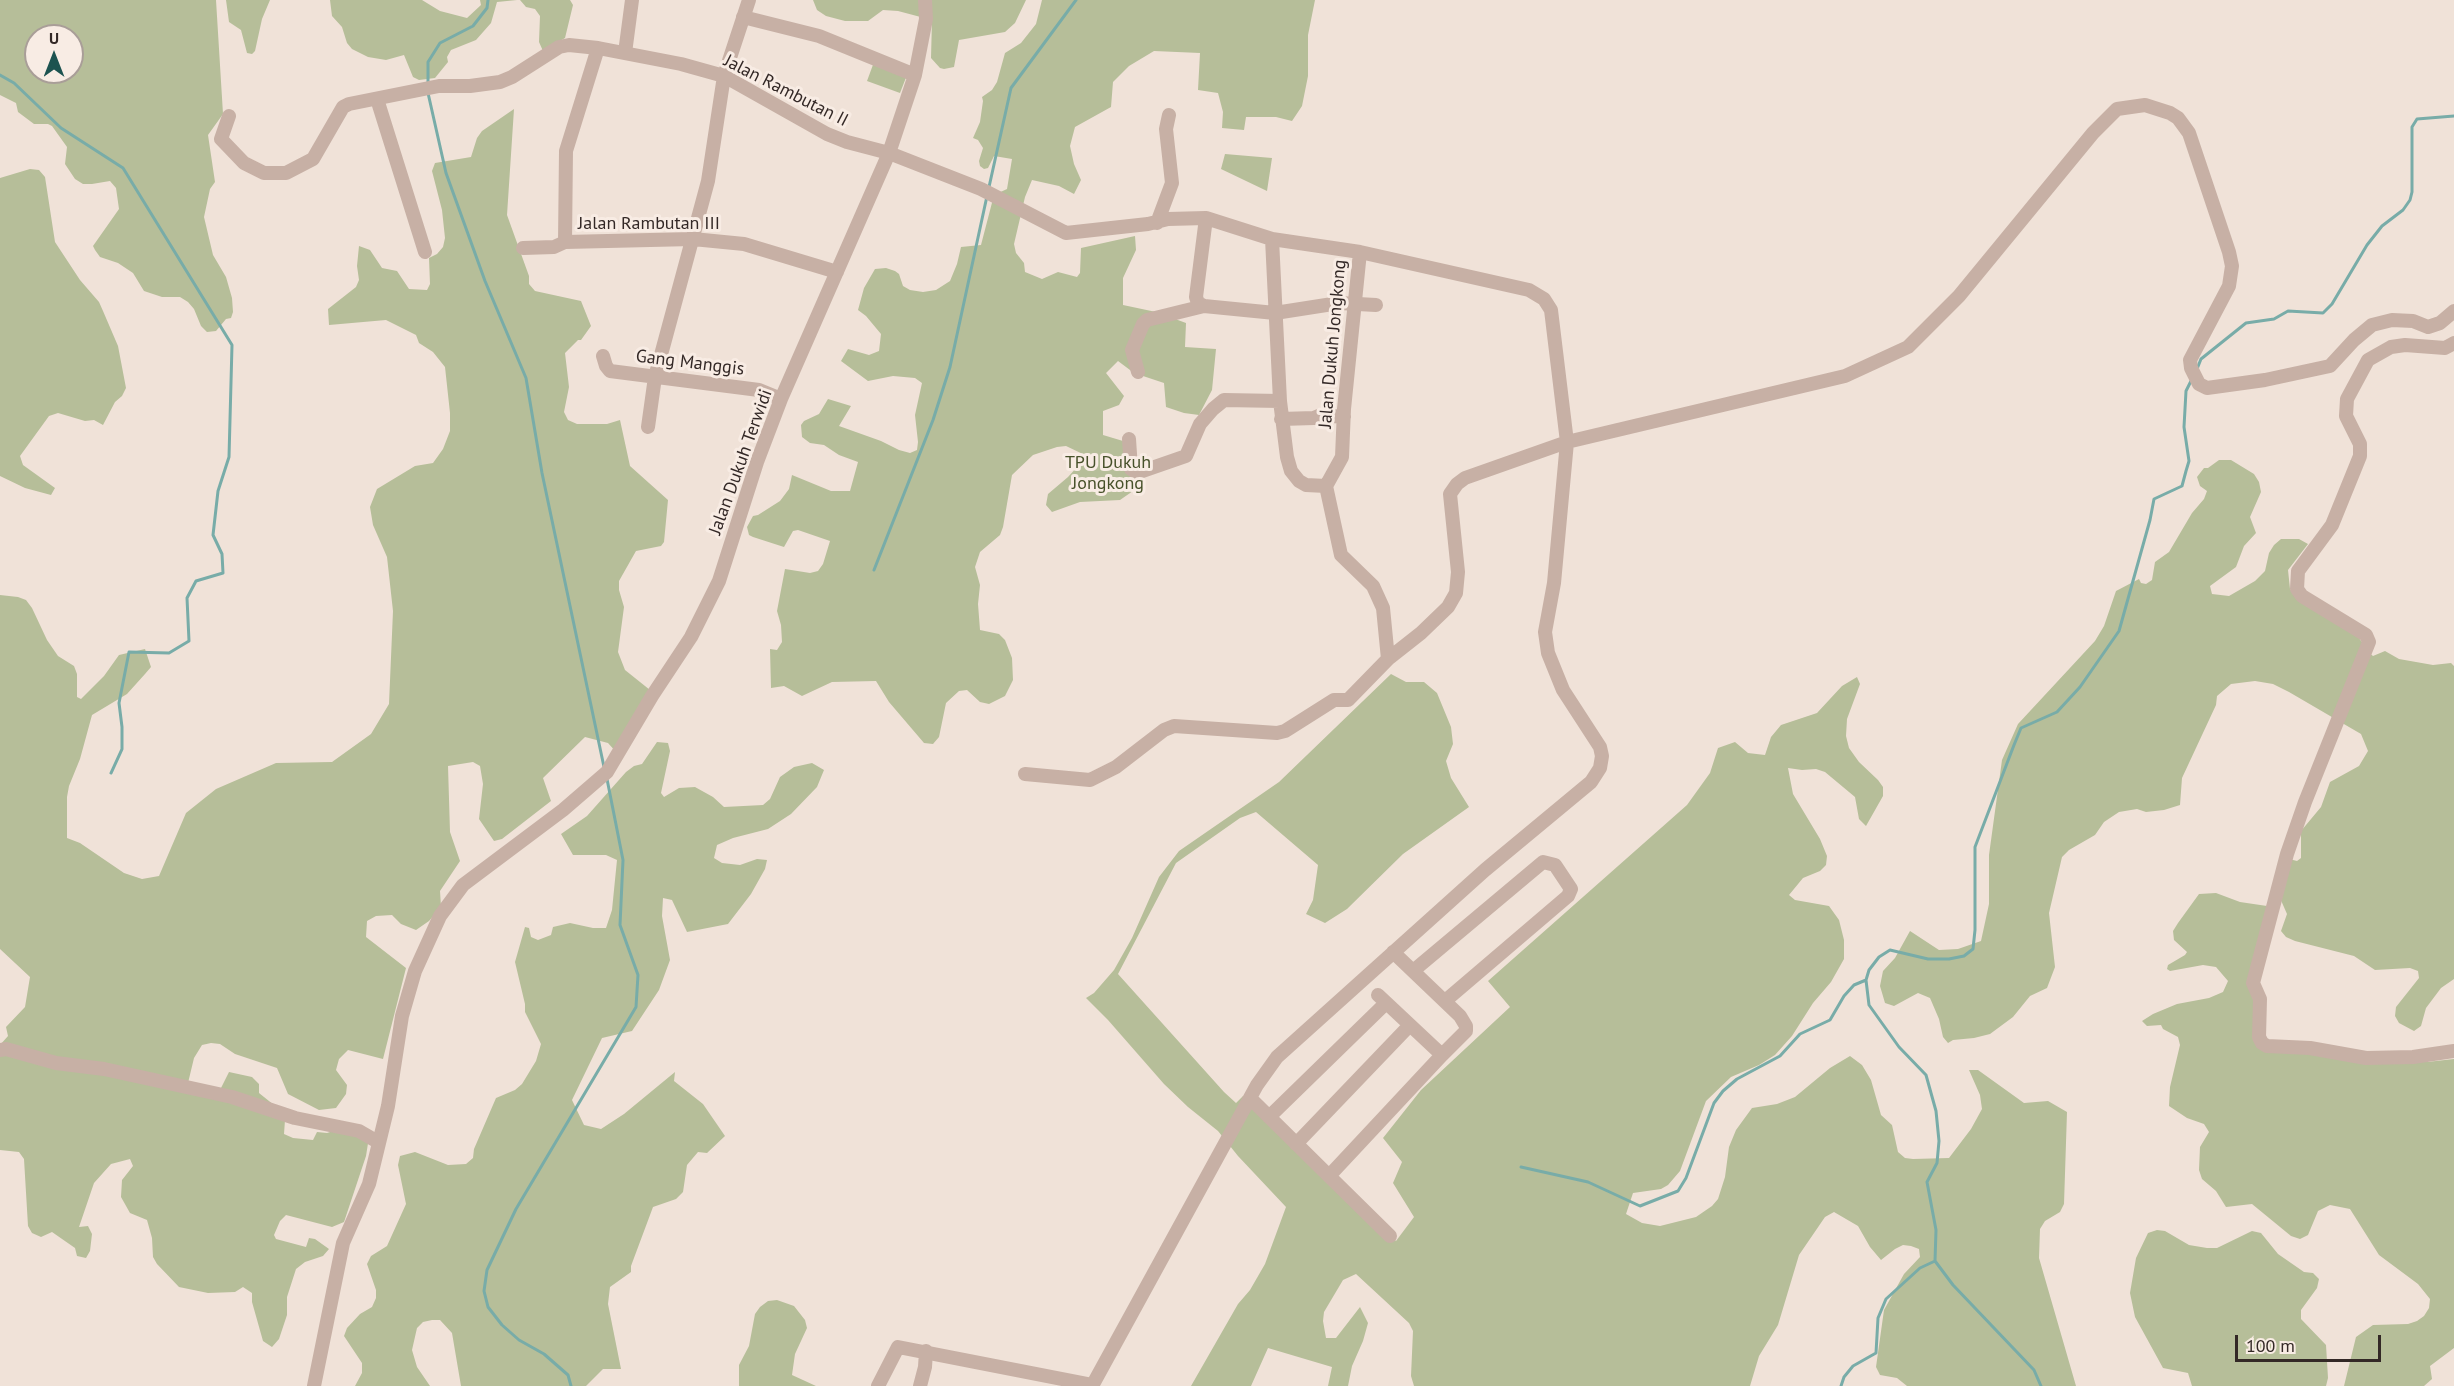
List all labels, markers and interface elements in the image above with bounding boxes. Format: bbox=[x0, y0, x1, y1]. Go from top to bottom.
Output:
north arrow bbox=[24, 24, 84, 84]
text: U bbox=[49, 28, 59, 48]
street label: Jalan Rambutan II bbox=[720, 50, 852, 132]
street label: Jalan Rambutan III bbox=[578, 213, 720, 235]
street label: Jalan Dukuh Jongkong bbox=[1315, 259, 1351, 429]
street label: Gang Manggis bbox=[635, 346, 745, 380]
street label: Jalan Dukuh Terwidi bbox=[705, 386, 777, 538]
park label: TPU Dukuh Jongkong bbox=[1065, 452, 1151, 494]
scale bar bbox=[2238, 1323, 2384, 1361]
text: 100 m bbox=[2246, 1334, 2295, 1357]

